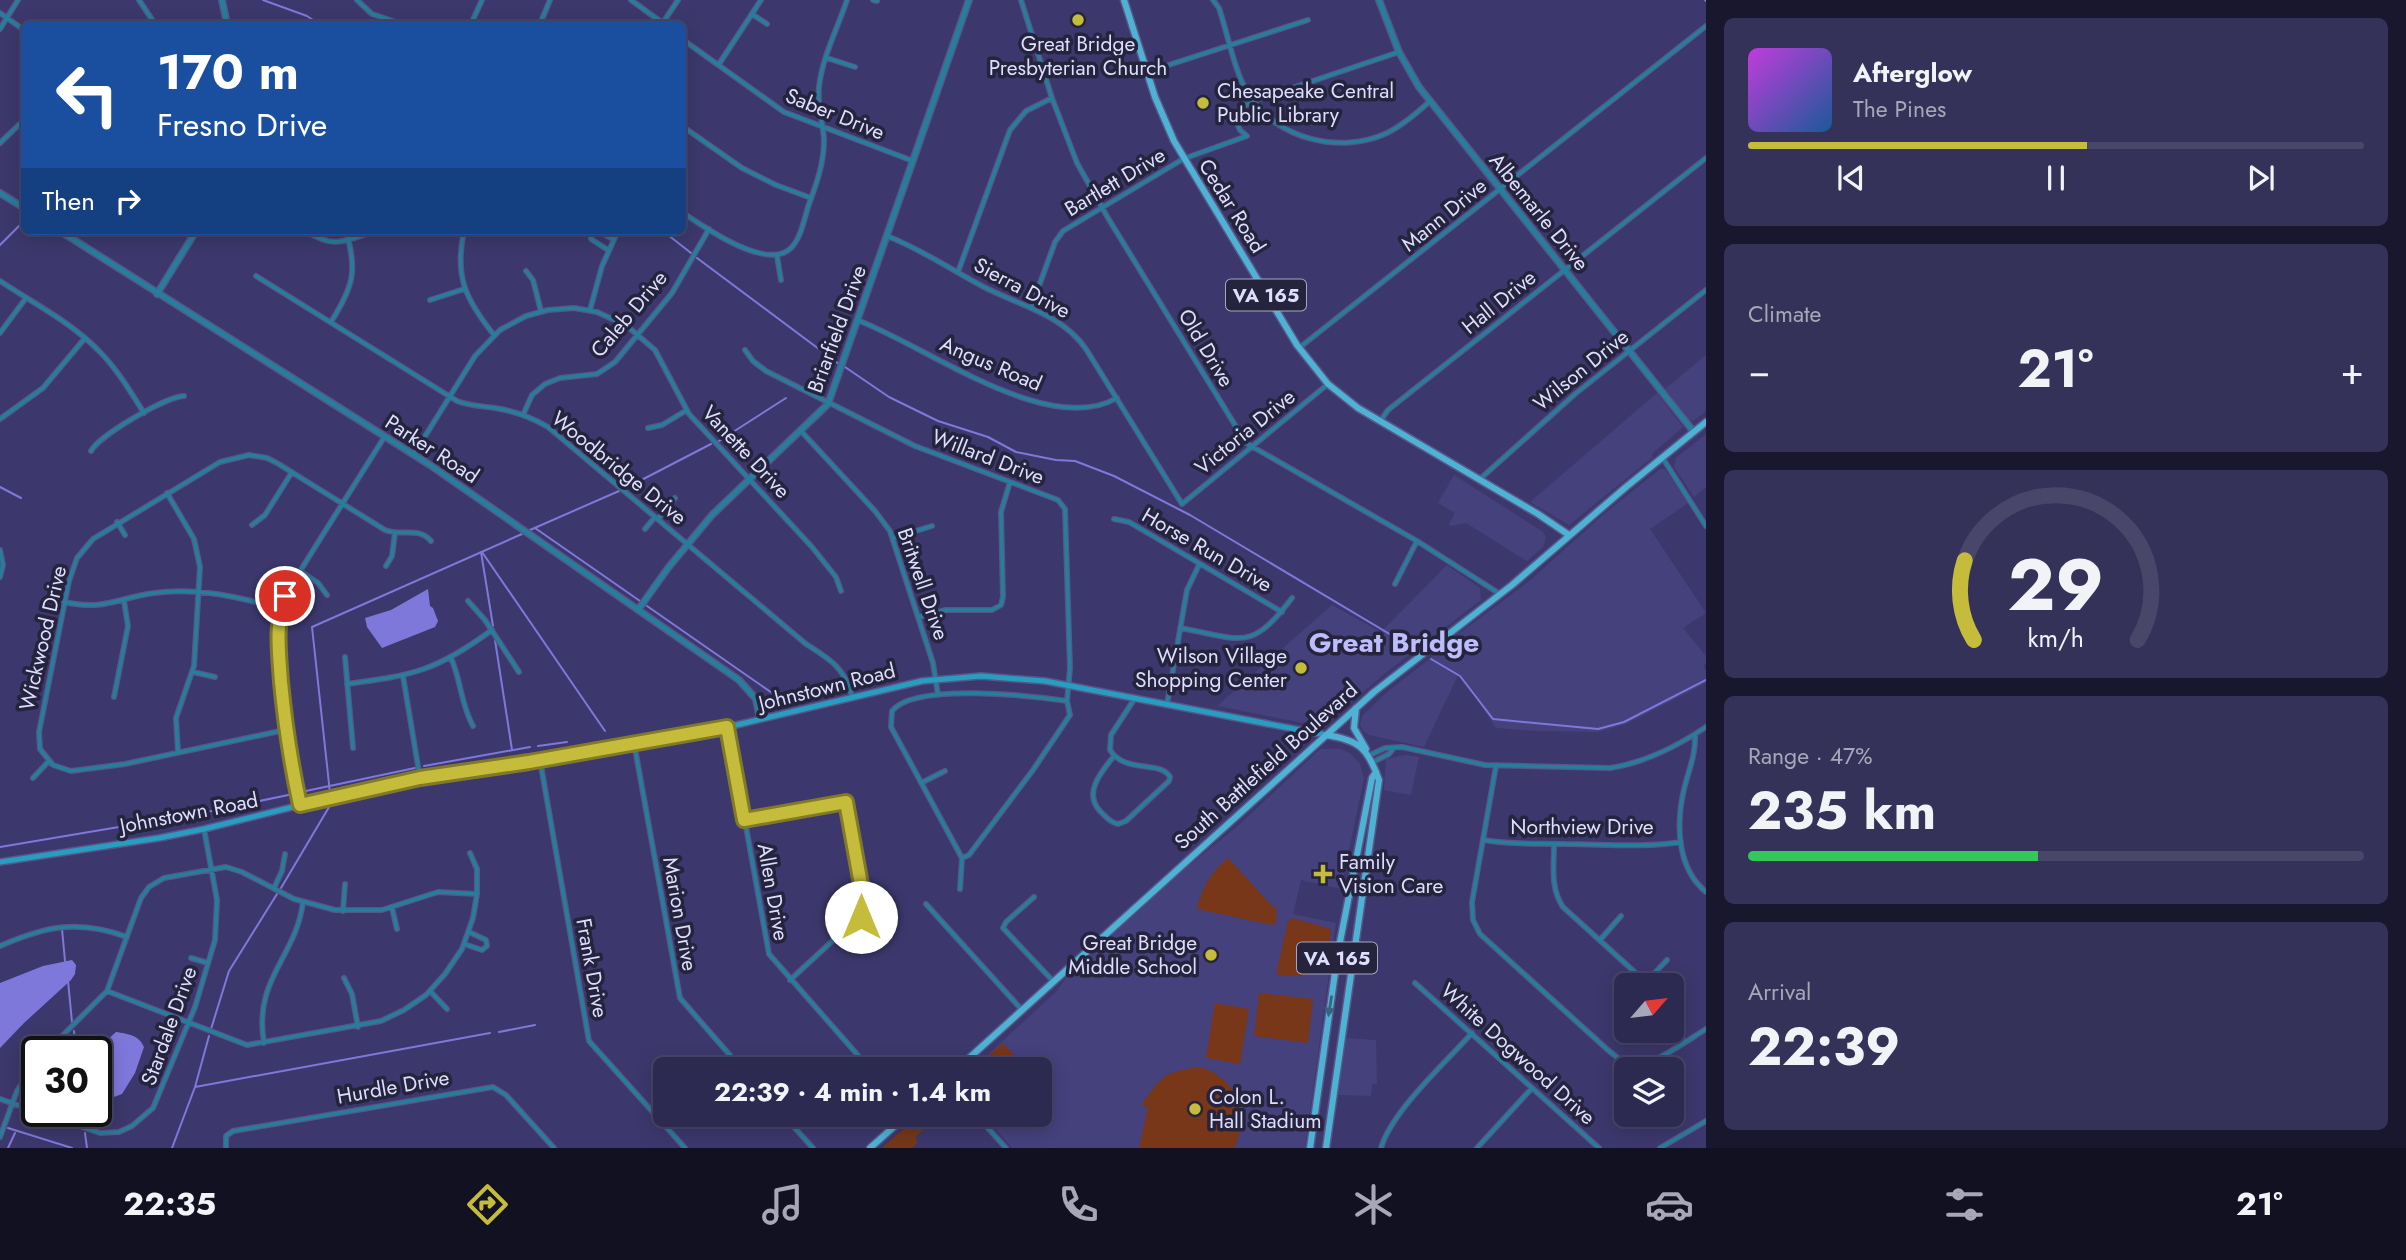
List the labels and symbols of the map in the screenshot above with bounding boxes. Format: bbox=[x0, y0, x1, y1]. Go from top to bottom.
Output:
marker: Great Bridge Presbyterian Church bbox=[1070, 12, 1086, 28]
place label: Great Bridge Presbyterian Church bbox=[989, 29, 1167, 83]
place label: Chesapeake Central Public Library bbox=[1217, 76, 1394, 130]
street label: Saber Drive bbox=[781, 81, 889, 148]
marker: Chesapeake Central Public Library bbox=[1195, 95, 1211, 111]
street label: Bartlett Drive bbox=[1059, 140, 1171, 224]
street label: Albemarle Drive bbox=[1482, 147, 1596, 277]
street label: Cedar Road bbox=[1191, 153, 1273, 259]
street label: Mann Drive bbox=[1395, 171, 1493, 259]
street label: Sierra Drive bbox=[968, 250, 1076, 326]
street label: Briarfield Drive bbox=[800, 261, 874, 397]
street label: Hall Drive bbox=[1455, 263, 1543, 341]
street label: Caleb Drive bbox=[584, 264, 674, 364]
road number: VA 165 bbox=[1226, 280, 1306, 310]
street label: Old Drive bbox=[1171, 303, 1241, 393]
street label: Wilson Drive bbox=[1527, 322, 1635, 418]
street label: Angus Road bbox=[935, 329, 1047, 399]
street label: Victoria Drive bbox=[1188, 382, 1302, 482]
street label: Vanette Drive bbox=[695, 399, 797, 505]
street label: Woodbridge Drive bbox=[545, 404, 693, 532]
street label: Parker Road bbox=[379, 407, 485, 491]
street label: Willard Drive bbox=[927, 422, 1049, 492]
street label: Horse Run Drive bbox=[1136, 500, 1278, 600]
street label: Britwell Drive bbox=[890, 524, 956, 644]
street label: Wickwood Drive bbox=[12, 562, 74, 713]
pin bbox=[255, 566, 315, 626]
district label: Great Bridge bbox=[1309, 622, 1479, 663]
place label: Wilson Village Shopping Center bbox=[1135, 641, 1288, 695]
street label: Johnstown Road bbox=[752, 655, 899, 719]
marker: Wilson Village Shopping Center bbox=[1293, 660, 1309, 676]
street label: South Battlefield Boulevard bbox=[1168, 675, 1364, 857]
street label: Johnstown Road bbox=[114, 785, 261, 842]
street label: Northview Drive bbox=[1510, 812, 1654, 842]
street label: Allen Drive bbox=[750, 841, 796, 943]
place label: Family Vision Care bbox=[1339, 847, 1443, 901]
street label: Marion Drive bbox=[655, 855, 705, 974]
marker: Family Vision Care bbox=[1313, 864, 1333, 884]
position arrow bbox=[824, 880, 898, 954]
street label: Frank Drive bbox=[568, 916, 616, 1020]
place label: Great Bridge Middle School bbox=[1068, 928, 1197, 982]
road number: VA 165 bbox=[1297, 942, 1377, 974]
marker: Great Bridge Middle School bbox=[1203, 947, 1219, 963]
street label: Stardale Drive bbox=[134, 962, 204, 1090]
north arrow bbox=[1614, 973, 1684, 1043]
street label: White Dogwood Drive bbox=[1434, 976, 1602, 1132]
one-way arrow bbox=[1324, 995, 1335, 1017]
speed limit sign: 30 bbox=[21, 1036, 112, 1127]
street label: Hurdle Drive bbox=[334, 1062, 452, 1112]
place label: Colon L. Hall Stadium bbox=[1209, 1082, 1322, 1136]
marker: Colon L. Hall Stadium bbox=[1187, 1101, 1203, 1117]

